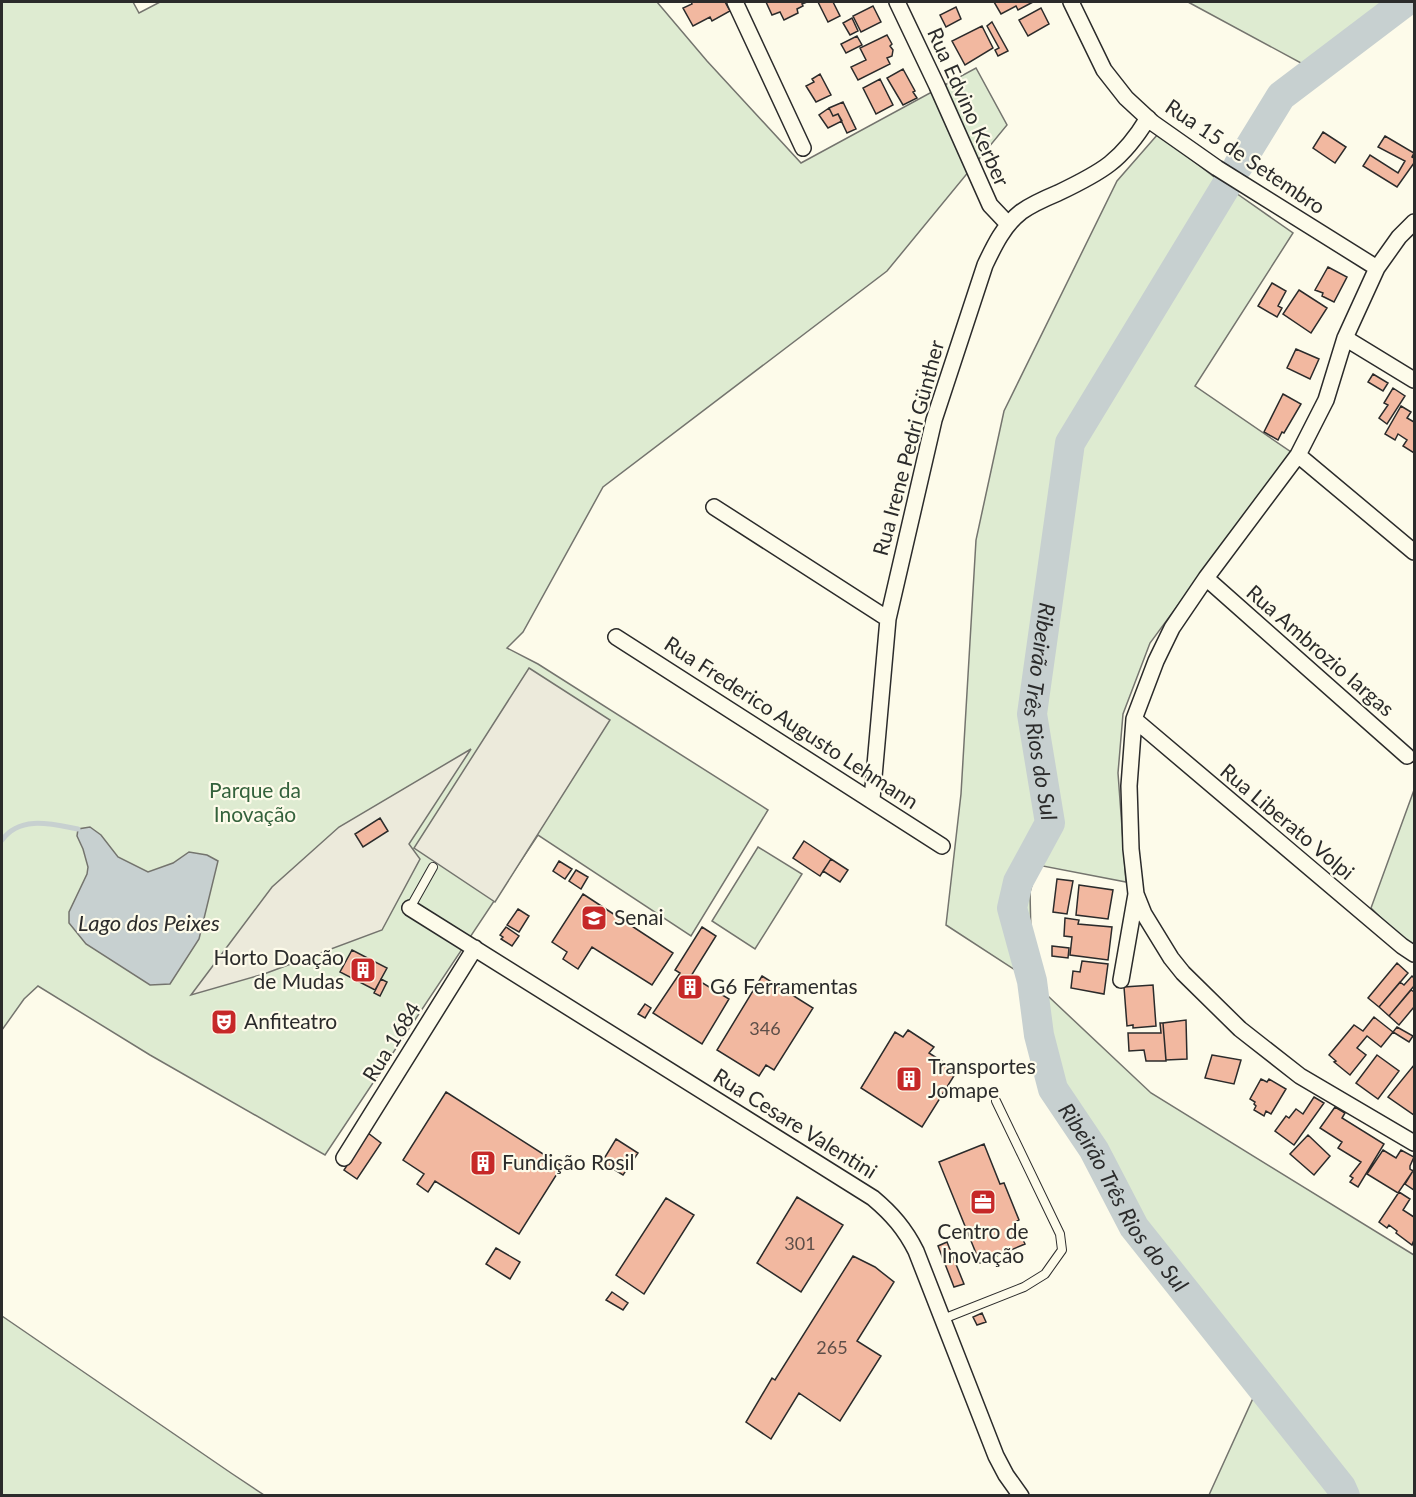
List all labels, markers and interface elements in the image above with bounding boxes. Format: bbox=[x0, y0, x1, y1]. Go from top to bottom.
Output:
street label: Rua Edvino Kerber bbox=[923, 23, 1016, 190]
street label: Rua 15 de Setembro bbox=[1161, 93, 1331, 219]
street label: Rua Irene Pedri Günther bbox=[867, 337, 948, 558]
street label: Rua Ambrozio Iargas bbox=[1242, 579, 1400, 721]
water label: Ribeirão Três Rios do Sul bbox=[1019, 601, 1063, 822]
street label: Rua Frederico Augusto Lehmann bbox=[660, 630, 923, 813]
street label: Rua Liberato Volpi bbox=[1216, 758, 1360, 884]
park label: Parque da Inovação bbox=[209, 777, 301, 826]
school or university icon: Senai bbox=[579, 903, 609, 933]
place label: Senai bbox=[614, 904, 664, 929]
water label: Lago dos Peixes bbox=[78, 909, 220, 936]
place label: Horto Doação de Mudas bbox=[213, 944, 344, 993]
building icon: Horto Doação de Mudas bbox=[348, 955, 378, 985]
building icon: G6 Ferramentas bbox=[675, 972, 705, 1002]
place label: G6 Ferramentas bbox=[710, 973, 858, 998]
street label: Rua 1684 bbox=[357, 997, 425, 1086]
theatre icon: Anfiteatro bbox=[209, 1007, 239, 1037]
place label: Anfiteatro bbox=[244, 1008, 337, 1033]
house number: 346 bbox=[749, 1017, 781, 1039]
place label: Transportes Jomape bbox=[928, 1053, 1036, 1102]
street label: Rua Cesare Valentini bbox=[709, 1062, 882, 1183]
building icon: Transportes Jomape bbox=[894, 1064, 924, 1094]
water label: Ribeirão Três Rios do Sul bbox=[1053, 1098, 1194, 1297]
building icon: Fundição Rosil bbox=[468, 1148, 498, 1178]
place label: Fundição Rosil bbox=[502, 1149, 635, 1174]
office icon: Centro de Inovação bbox=[968, 1187, 998, 1217]
place label: Centro de Inovação bbox=[937, 1218, 1029, 1267]
house number: 301 bbox=[784, 1232, 816, 1254]
house number: 265 bbox=[816, 1336, 848, 1358]

